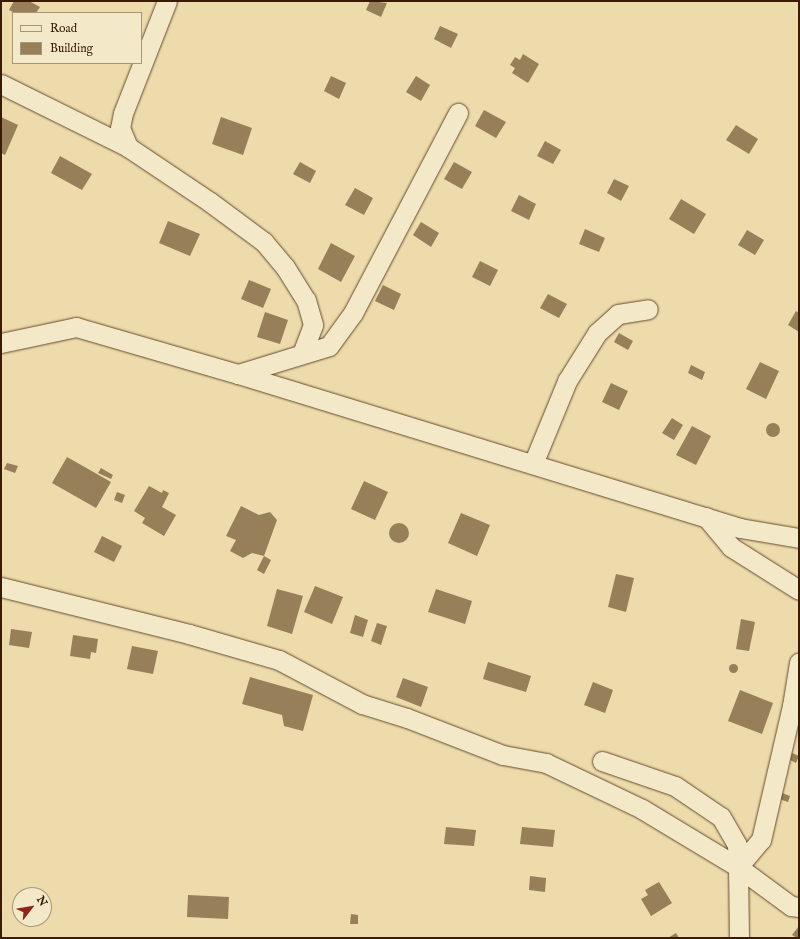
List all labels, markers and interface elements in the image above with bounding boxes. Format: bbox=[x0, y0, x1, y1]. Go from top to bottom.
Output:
legend bbox=[12, 12, 142, 64]
text: Road bbox=[50, 21, 77, 36]
text: Building bbox=[50, 41, 93, 56]
north arrow bbox=[12, 887, 52, 927]
text: N bbox=[33, 894, 50, 909]

